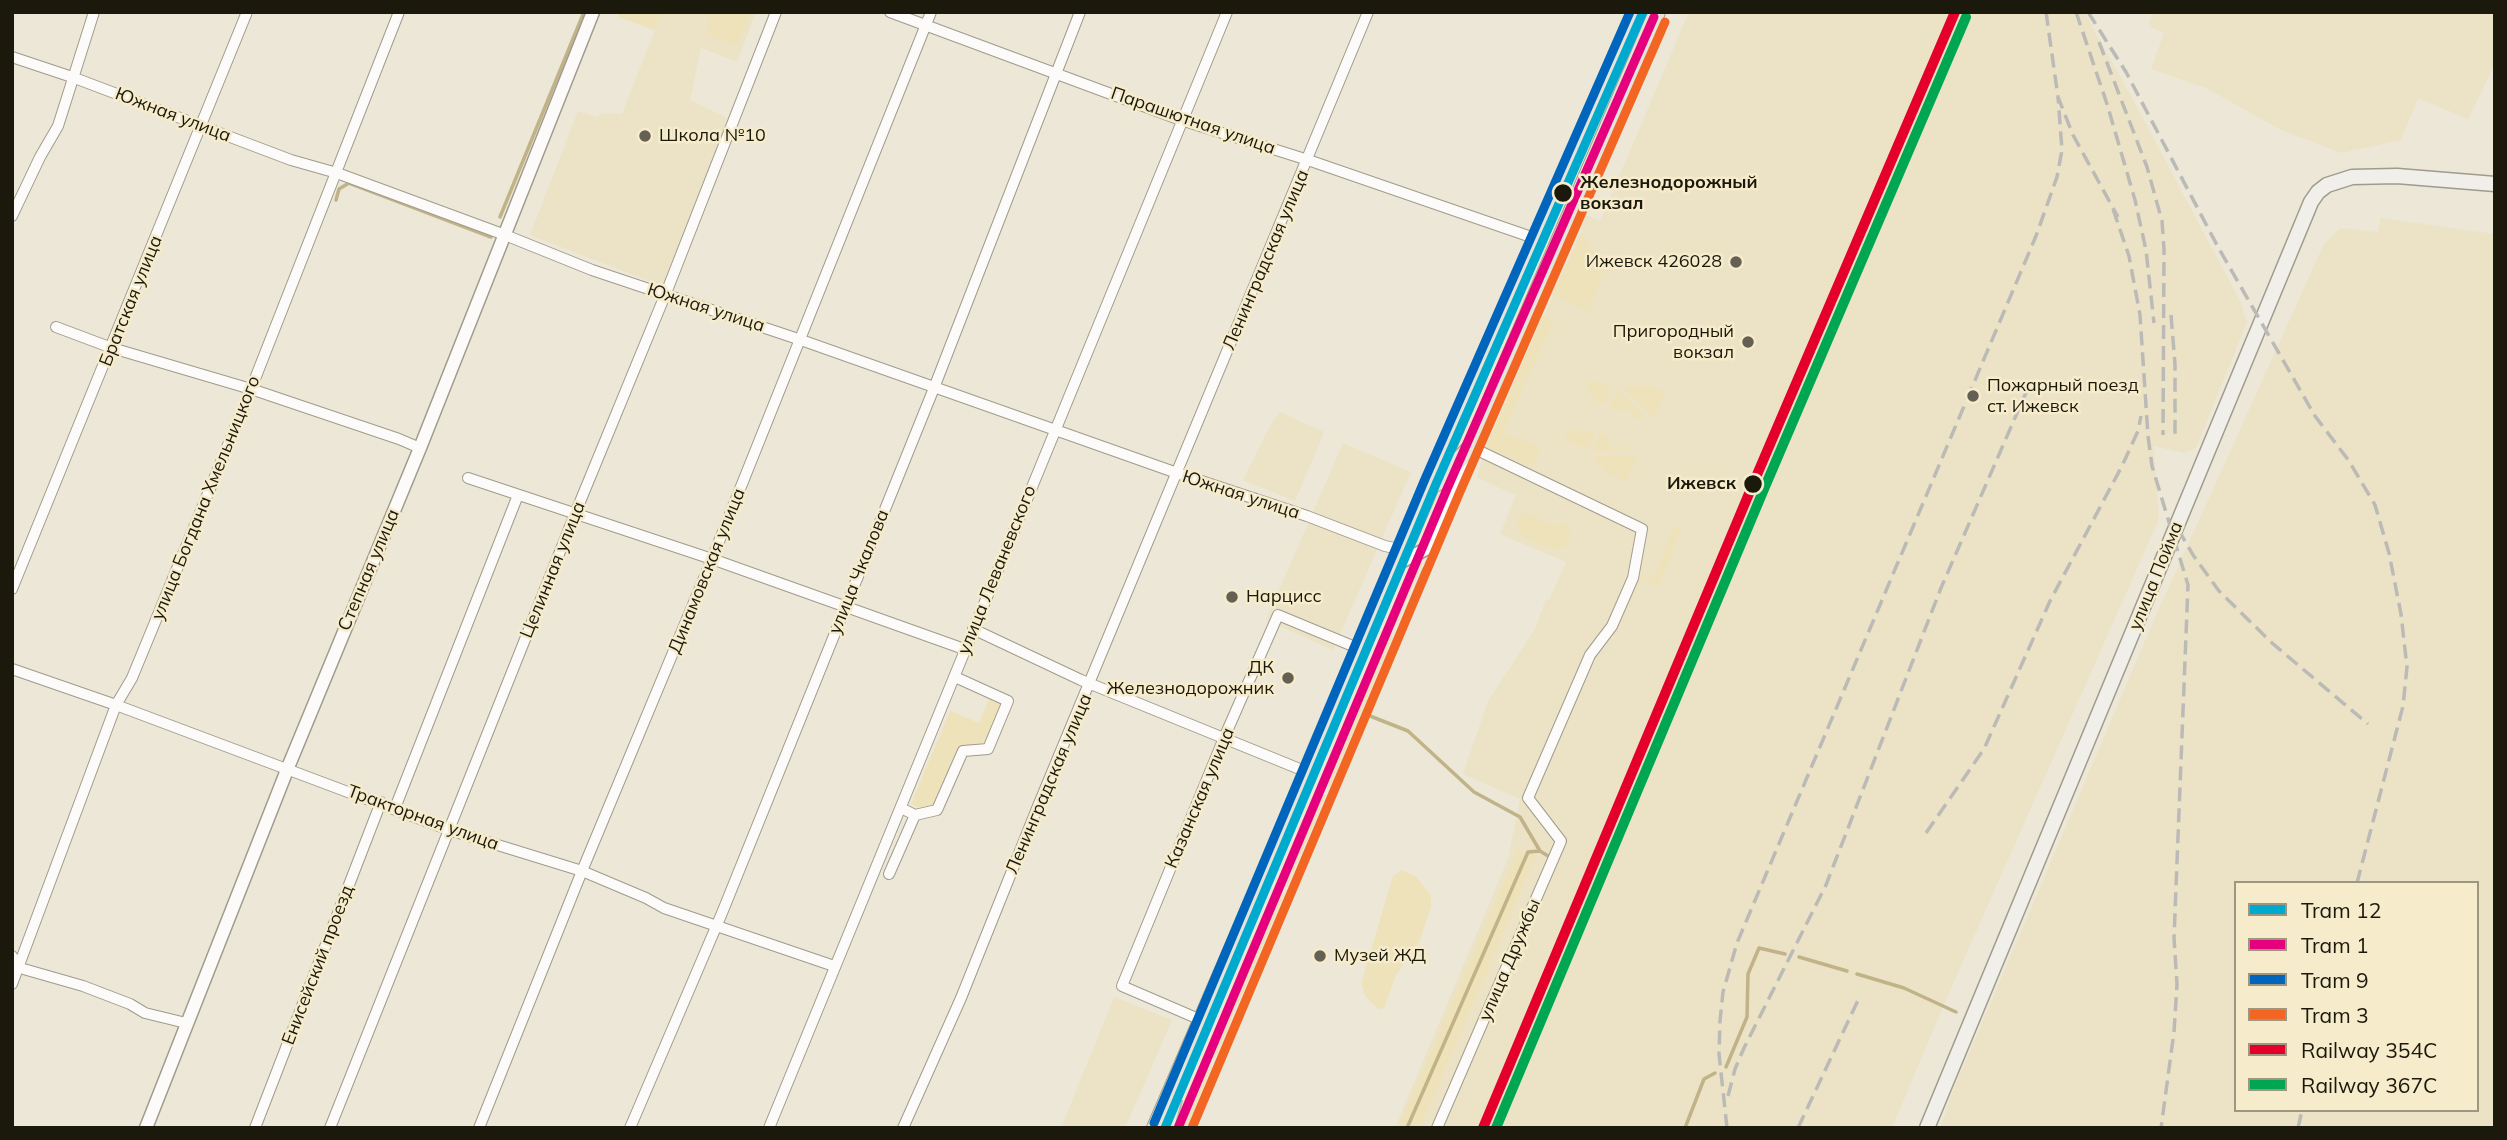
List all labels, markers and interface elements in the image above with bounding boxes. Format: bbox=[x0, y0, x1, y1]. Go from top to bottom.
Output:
street label: Южная улица bbox=[112, 83, 234, 147]
street label: Парашютная улица bbox=[1108, 83, 1278, 159]
place label: Школа №10 bbox=[659, 125, 766, 147]
marker: Школа №10 bbox=[637, 128, 653, 144]
street label: Ленинградская улица bbox=[1218, 167, 1314, 353]
place label: Железнодорожный вокзал bbox=[1580, 172, 1758, 214]
marker: Железнодорожный вокзал bbox=[1552, 182, 1574, 204]
street label: Братская улица bbox=[95, 232, 167, 370]
place label: Ижевск 426028 bbox=[1586, 251, 1722, 273]
marker: Ижевск 426028 bbox=[1728, 254, 1744, 270]
street label: Южная улица bbox=[645, 279, 767, 337]
place label: Пригородный вокзал bbox=[1613, 321, 1734, 364]
marker: Пригородный вокзал bbox=[1740, 334, 1756, 350]
street label: улица Богдана Хмельницкого bbox=[147, 373, 265, 623]
place label: Пожарный поезд ст. Ижевск bbox=[1987, 375, 2139, 418]
marker: Пожарный поезд ст. Ижевск bbox=[1965, 388, 1981, 404]
street label: Южная улица bbox=[1180, 466, 1302, 524]
place label: Ижевск bbox=[1667, 473, 1736, 495]
marker: Ижевск bbox=[1742, 473, 1764, 495]
street label: улица Леваневского bbox=[953, 482, 1041, 658]
street label: Динамовская улица bbox=[664, 485, 750, 657]
street label: Целинная улица bbox=[516, 499, 590, 641]
street label: Степная улица bbox=[334, 506, 404, 634]
street label: улица Чкалова bbox=[824, 507, 894, 637]
street label: улица Пойма bbox=[2124, 519, 2188, 633]
place label: Нарцисс bbox=[1246, 586, 1322, 608]
marker: Нарцисс bbox=[1224, 589, 1240, 605]
place label: ДК Железнодорожник bbox=[1107, 657, 1274, 700]
marker: ДК Железнодорожник bbox=[1280, 670, 1296, 686]
street label: Ленинградская улица bbox=[1001, 691, 1097, 877]
street label: Казанская улица bbox=[1161, 725, 1239, 871]
street label: Тракторная улица bbox=[344, 781, 502, 855]
legend bbox=[2234, 881, 2479, 1112]
street label: Енисейский проезд bbox=[278, 882, 358, 1048]
street label: улица Дружбы bbox=[1475, 896, 1545, 1024]
text: Tram 12 bbox=[2301, 897, 2381, 923]
text: Tram 1 bbox=[2301, 932, 2369, 958]
place label: Музей ЖД bbox=[1334, 945, 1426, 967]
marker: Музей ЖД bbox=[1312, 948, 1328, 964]
text: Tram 9 bbox=[2301, 967, 2369, 993]
text: Tram 3 bbox=[2301, 1002, 2369, 1028]
text: Railway 354С bbox=[2301, 1037, 2437, 1063]
text: Railway 367С bbox=[2301, 1072, 2437, 1098]

